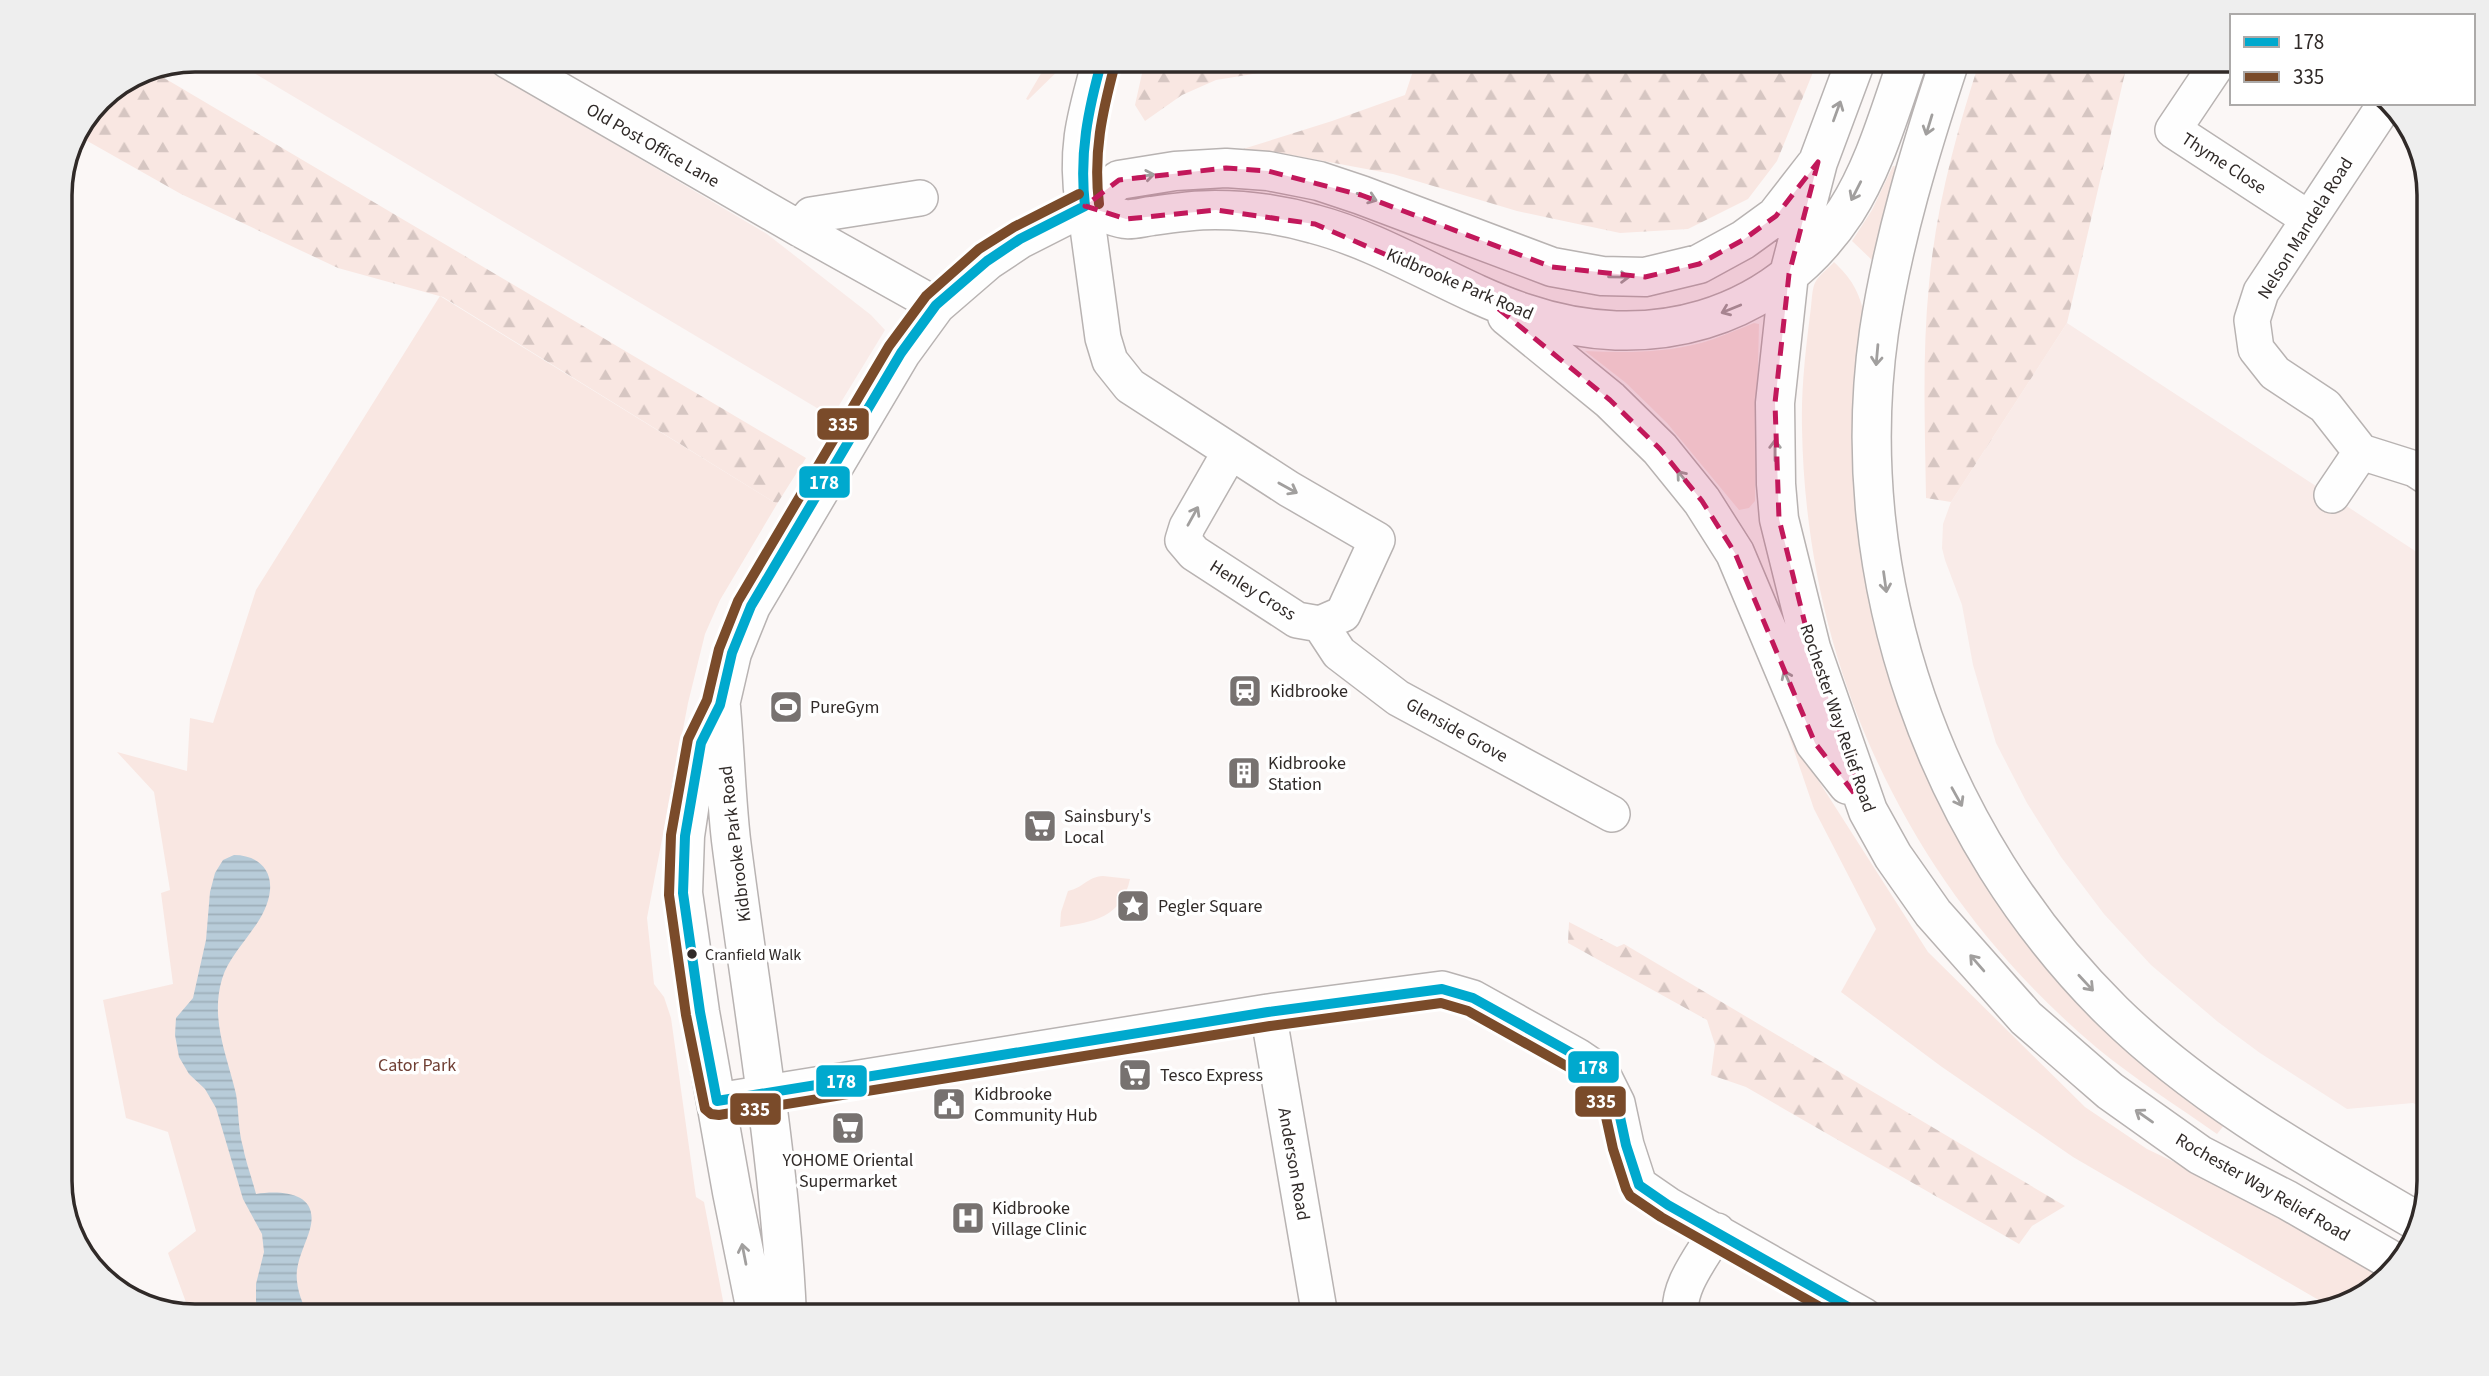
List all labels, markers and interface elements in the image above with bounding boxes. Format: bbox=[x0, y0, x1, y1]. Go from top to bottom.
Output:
legend bbox=[2230, 14, 2475, 105]
text: 178 bbox=[2293, 27, 2324, 57]
text: 335 bbox=[2293, 62, 2324, 92]
street label: Old Post Office Lane bbox=[581, 97, 724, 194]
one-way arrow bbox=[1831, 100, 1844, 122]
one-way arrow bbox=[1922, 113, 1935, 135]
street label: Thyme Close bbox=[2177, 127, 2271, 200]
street label: Nelson Mandela Road bbox=[2252, 153, 2359, 304]
one-way arrow bbox=[1132, 169, 1155, 182]
one-way arrow bbox=[1849, 180, 1862, 201]
one-way arrow bbox=[1356, 192, 1377, 205]
street label: Kidbrooke Park Road bbox=[1382, 242, 1537, 327]
one-way arrow bbox=[1607, 270, 1630, 284]
one-way arrow bbox=[1721, 304, 1742, 317]
one-way arrow bbox=[1870, 343, 1883, 366]
line badge: 335 bbox=[816, 407, 870, 441]
text: 335 bbox=[828, 412, 858, 439]
one-way arrow bbox=[1768, 439, 1782, 462]
line badge: 178 bbox=[798, 465, 851, 499]
text: 178 bbox=[809, 470, 839, 497]
one-way arrow bbox=[1677, 471, 1692, 489]
one-way arrow bbox=[1278, 481, 1298, 495]
one-way arrow bbox=[1186, 507, 1200, 527]
street label: Henley Cross bbox=[1205, 554, 1301, 627]
one-way arrow bbox=[1878, 570, 1891, 593]
street label: Rochester Way Relief Road bbox=[1793, 621, 1882, 816]
one-way arrow bbox=[1781, 670, 1794, 692]
station icon: Kidbrooke bbox=[1226, 672, 1264, 710]
place label: Kidbrooke bbox=[1270, 679, 1348, 704]
sports icon: PureGym bbox=[767, 688, 805, 726]
street label: Glenside Grove bbox=[1401, 692, 1512, 769]
place label: PureGym bbox=[810, 695, 879, 720]
place label: Kidbrooke Station bbox=[1268, 751, 1346, 797]
building icon: Kidbrooke Station bbox=[1225, 754, 1263, 792]
street label: Kidbrooke Park Road bbox=[713, 764, 757, 924]
one-way arrow bbox=[1951, 786, 1964, 807]
place label: Sainsbury's Local bbox=[1064, 804, 1151, 850]
supermarket icon: Sainsbury's Local bbox=[1021, 807, 1059, 845]
place icon: Pegler Square bbox=[1114, 887, 1152, 925]
place label: Pegler Square bbox=[1158, 894, 1262, 919]
place label: Cranfield Walk bbox=[705, 944, 801, 966]
marker: Cranfield Walk bbox=[685, 947, 699, 961]
one-way arrow bbox=[1969, 954, 1985, 972]
one-way arrow bbox=[2078, 974, 2094, 992]
line badge: 178 bbox=[1567, 1050, 1620, 1084]
park label: Cator Park bbox=[378, 1053, 456, 1078]
text: 178 bbox=[1578, 1055, 1608, 1082]
supermarket icon: Tesco Express bbox=[1116, 1056, 1154, 1094]
place label: Tesco Express bbox=[1160, 1063, 1263, 1088]
line badge: 178 bbox=[815, 1064, 868, 1098]
text: 178 bbox=[826, 1069, 856, 1096]
place label: Kidbrooke Community Hub bbox=[974, 1082, 1098, 1128]
public building icon: Kidbrooke Community Hub bbox=[930, 1085, 968, 1123]
line badge: 335 bbox=[1574, 1085, 1627, 1118]
text: 335 bbox=[1586, 1089, 1616, 1116]
line badge: 335 bbox=[729, 1092, 782, 1126]
text: 335 bbox=[740, 1097, 770, 1124]
street label: Anderson Road bbox=[1271, 1106, 1316, 1222]
supermarket icon: YOHOME Oriental Supermarket bbox=[829, 1109, 867, 1147]
one-way arrow bbox=[2135, 1109, 2154, 1123]
street label: Rochester Way Relief Road bbox=[2171, 1127, 2355, 1248]
place label: YOHOME Oriental Supermarket bbox=[782, 1148, 913, 1194]
place label: Kidbrooke Village Clinic bbox=[992, 1196, 1087, 1242]
hospital icon: Kidbrooke Village Clinic bbox=[949, 1199, 987, 1237]
one-way arrow bbox=[736, 1243, 750, 1266]

